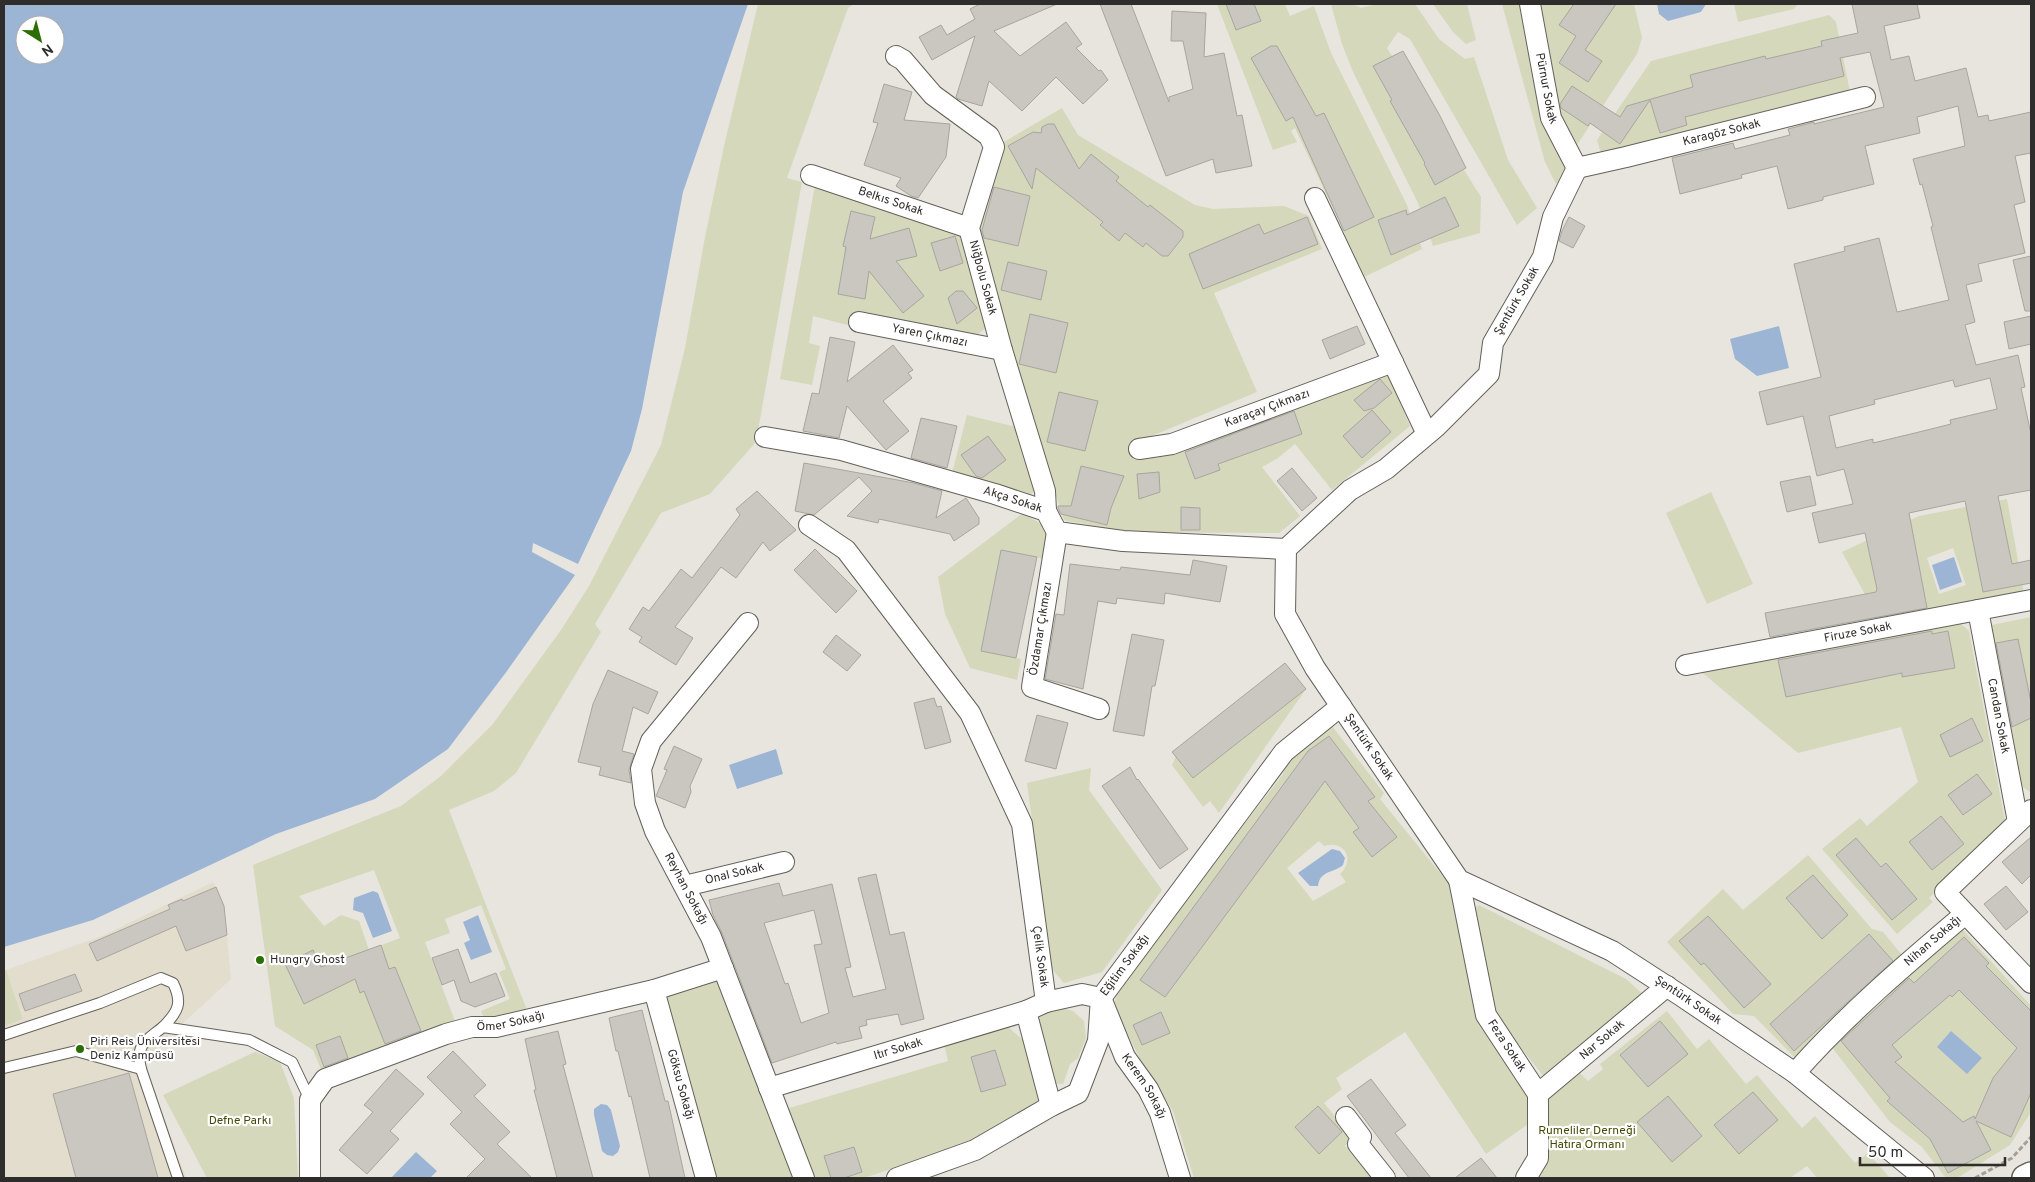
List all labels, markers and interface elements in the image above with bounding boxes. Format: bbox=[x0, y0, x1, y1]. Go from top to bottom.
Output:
north arrow bbox=[15, 15, 65, 65]
text: N bbox=[38, 39, 56, 59]
street label: Pürnur Sokak bbox=[1531, 51, 1561, 127]
street label: Karagöz Sokak bbox=[1681, 115, 1763, 150]
street label: Belkıs Sokak bbox=[856, 183, 925, 220]
street label: Niğbolu Sokak bbox=[965, 238, 1000, 317]
street label: Şentürk Sokak bbox=[1491, 263, 1543, 339]
street label: Yaren Çıkmazı bbox=[890, 321, 969, 351]
street label: Karaçay Çıkmazı bbox=[1223, 386, 1312, 432]
street label: Akça Sokak bbox=[981, 483, 1045, 517]
street label: Özdamar Çıkmazı bbox=[1026, 581, 1056, 677]
street label: Firuze Sokak bbox=[1823, 618, 1893, 647]
street label: Candan Sokak bbox=[1983, 677, 2013, 755]
street label: Şentürk Sokak bbox=[1340, 711, 1397, 784]
street label: Reyhan Sokağı bbox=[660, 850, 711, 928]
street label: Onal Sokak bbox=[703, 859, 766, 889]
street label: Nihan Sokağı bbox=[1901, 912, 1965, 970]
street label: Çelik Sokak bbox=[1028, 925, 1052, 989]
street label: Eğitim Sokağı bbox=[1097, 931, 1154, 1000]
place label: Hungry Ghost bbox=[270, 952, 345, 968]
marker: Hungry Ghost bbox=[254, 954, 266, 966]
street label: Şentürk Sokak bbox=[1651, 972, 1725, 1029]
street label: Ömer Sokağı bbox=[476, 1008, 546, 1035]
street label: Nar Sokak bbox=[1576, 1016, 1628, 1064]
street label: Feza Sokak bbox=[1483, 1017, 1530, 1076]
place label: Piri Reis Üniversitesi Deniz Kampüsü bbox=[90, 1034, 200, 1064]
street label: Itır Sokak bbox=[872, 1034, 925, 1064]
marker: Piri Reis Üniversitesi Deniz Kampüsü bbox=[74, 1043, 86, 1055]
street label: Göksu Sokağı bbox=[663, 1047, 697, 1121]
street label: Kerem Sokağı bbox=[1117, 1051, 1169, 1121]
park label: Defne Parkı bbox=[209, 1113, 271, 1129]
park label: Rumeliler Derneği Hatıra Ormanı bbox=[1538, 1123, 1636, 1153]
scale bar bbox=[1860, 1134, 2005, 1166]
text: 50 m bbox=[1868, 1144, 1903, 1163]

